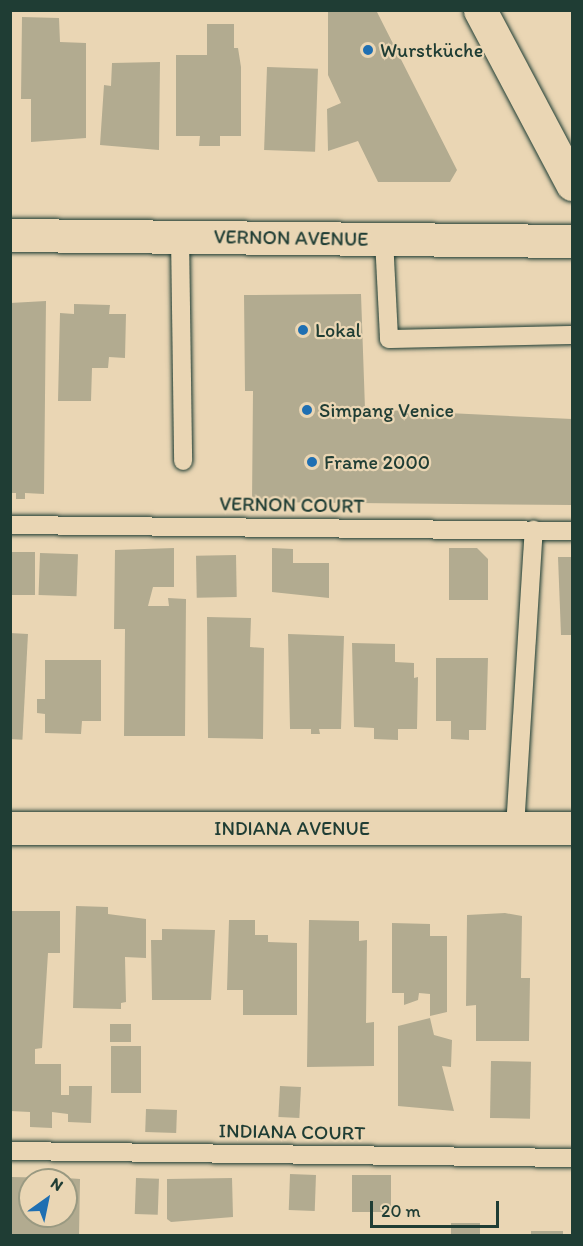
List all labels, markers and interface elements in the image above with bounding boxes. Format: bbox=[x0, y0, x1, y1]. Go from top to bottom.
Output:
place label: Wurstküche bbox=[380, 38, 483, 62]
marker: Wurstküche bbox=[361, 43, 375, 57]
street label: VERNON AVENUE bbox=[214, 225, 368, 251]
place label: Lokal bbox=[315, 318, 361, 342]
marker: Lokal bbox=[296, 323, 310, 337]
place label: Simpang Venice bbox=[319, 398, 454, 422]
marker: Simpang Venice bbox=[300, 403, 314, 417]
place label: Frame 2000 bbox=[324, 450, 430, 474]
marker: Frame 2000 bbox=[305, 455, 319, 469]
street label: VERNON COURT bbox=[219, 492, 365, 518]
street label: INDIANA AVENUE bbox=[214, 816, 370, 840]
street label: INDIANA COURT bbox=[218, 1119, 366, 1145]
north arrow bbox=[18, 1168, 78, 1228]
text: N bbox=[47, 1173, 67, 1195]
scale bar bbox=[373, 1189, 502, 1227]
text: 20 m bbox=[381, 1200, 421, 1222]

